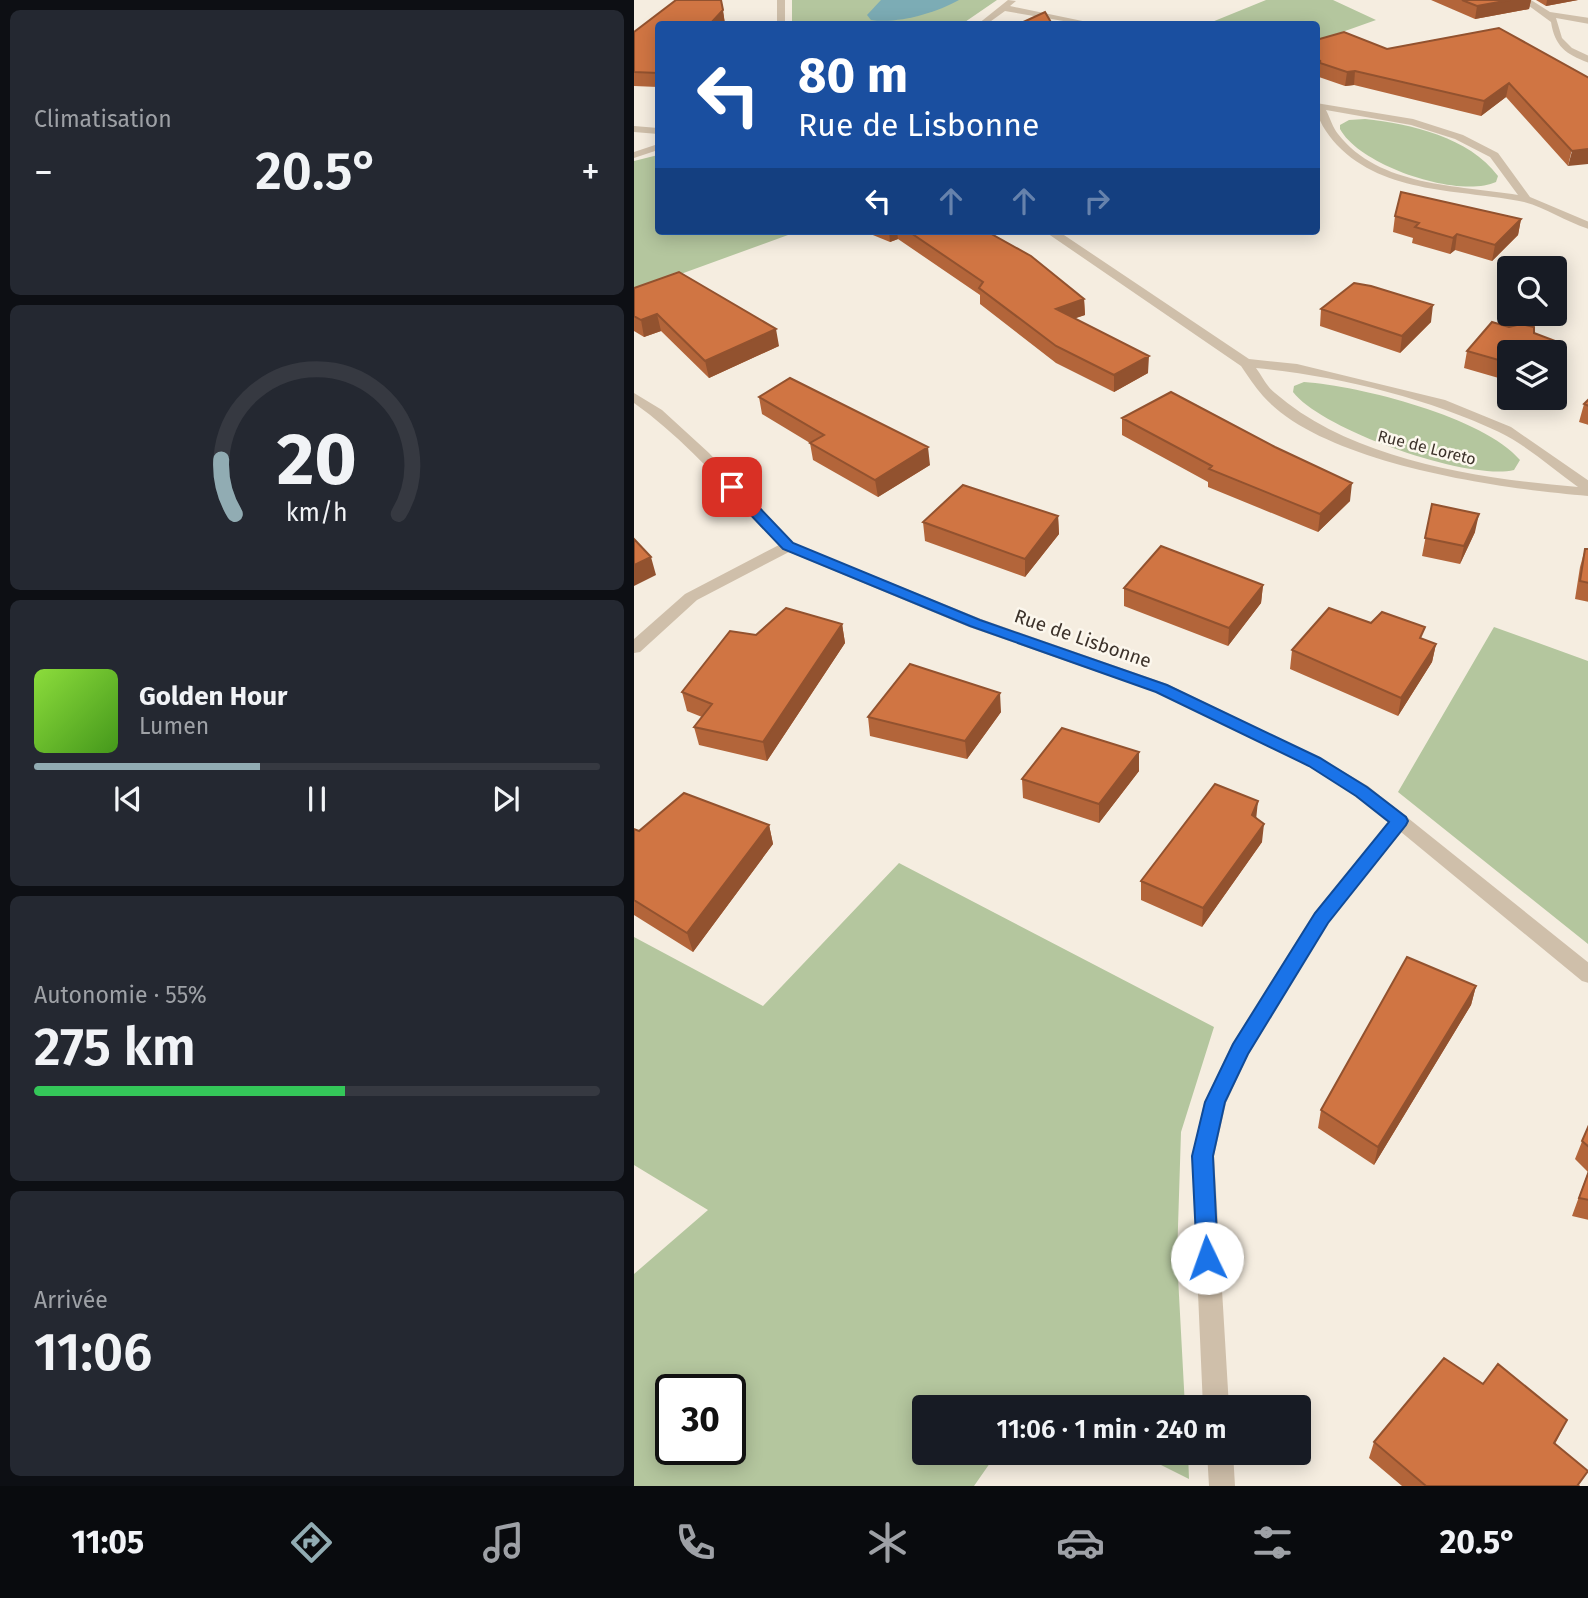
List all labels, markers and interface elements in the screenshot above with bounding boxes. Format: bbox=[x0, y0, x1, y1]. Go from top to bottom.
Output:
text: 80 m bbox=[798, 46, 908, 105]
icon: left bbox=[683, 49, 774, 140]
text: Climatisation bbox=[34, 105, 172, 133]
text: Rue de Lisbonne bbox=[798, 106, 1040, 144]
text: 20.5° bbox=[255, 140, 379, 203]
text: − bbox=[34, 149, 53, 195]
text: + bbox=[581, 149, 600, 195]
icon: left bbox=[859, 182, 897, 220]
icon: ahead bbox=[932, 182, 970, 220]
icon: ahead bbox=[1005, 182, 1043, 220]
icon: right bbox=[1078, 182, 1116, 220]
map controls bbox=[1497, 256, 1567, 410]
button: search bbox=[1497, 256, 1567, 326]
button: layers bbox=[1497, 340, 1567, 410]
text: 20 bbox=[277, 416, 357, 503]
street label: Rue de Loreto bbox=[1376, 426, 1478, 469]
pin bbox=[702, 457, 762, 517]
icon: arrive bbox=[713, 468, 751, 506]
text: km/h bbox=[286, 498, 348, 528]
street label: Rue de Lisbonne bbox=[1011, 604, 1154, 673]
text: Golden Hour bbox=[139, 681, 287, 712]
text: Lumen bbox=[139, 712, 209, 740]
icon: previous bbox=[109, 780, 147, 818]
icon: pause bbox=[298, 780, 336, 818]
icon: next bbox=[487, 780, 525, 818]
text: Autonomie · 55% bbox=[34, 981, 207, 1009]
text: 275 km bbox=[34, 1016, 196, 1079]
position arrow bbox=[1170, 1221, 1244, 1295]
text: Arrivée bbox=[34, 1286, 108, 1314]
text: 11:06 bbox=[34, 1321, 152, 1384]
speed limit sign: 30 bbox=[655, 1374, 746, 1465]
text: 11:06 · 1 min · 240 m bbox=[996, 1414, 1227, 1445]
icon: directions bbox=[287, 1518, 336, 1567]
icon: music bbox=[479, 1518, 528, 1567]
icon: phone bbox=[671, 1518, 720, 1567]
icon: climate bbox=[863, 1518, 912, 1567]
icon: car bbox=[1056, 1518, 1105, 1567]
icon: filters bbox=[1248, 1518, 1297, 1567]
text: 11:05 bbox=[72, 1523, 144, 1561]
text: 20.5° bbox=[1440, 1523, 1516, 1561]

